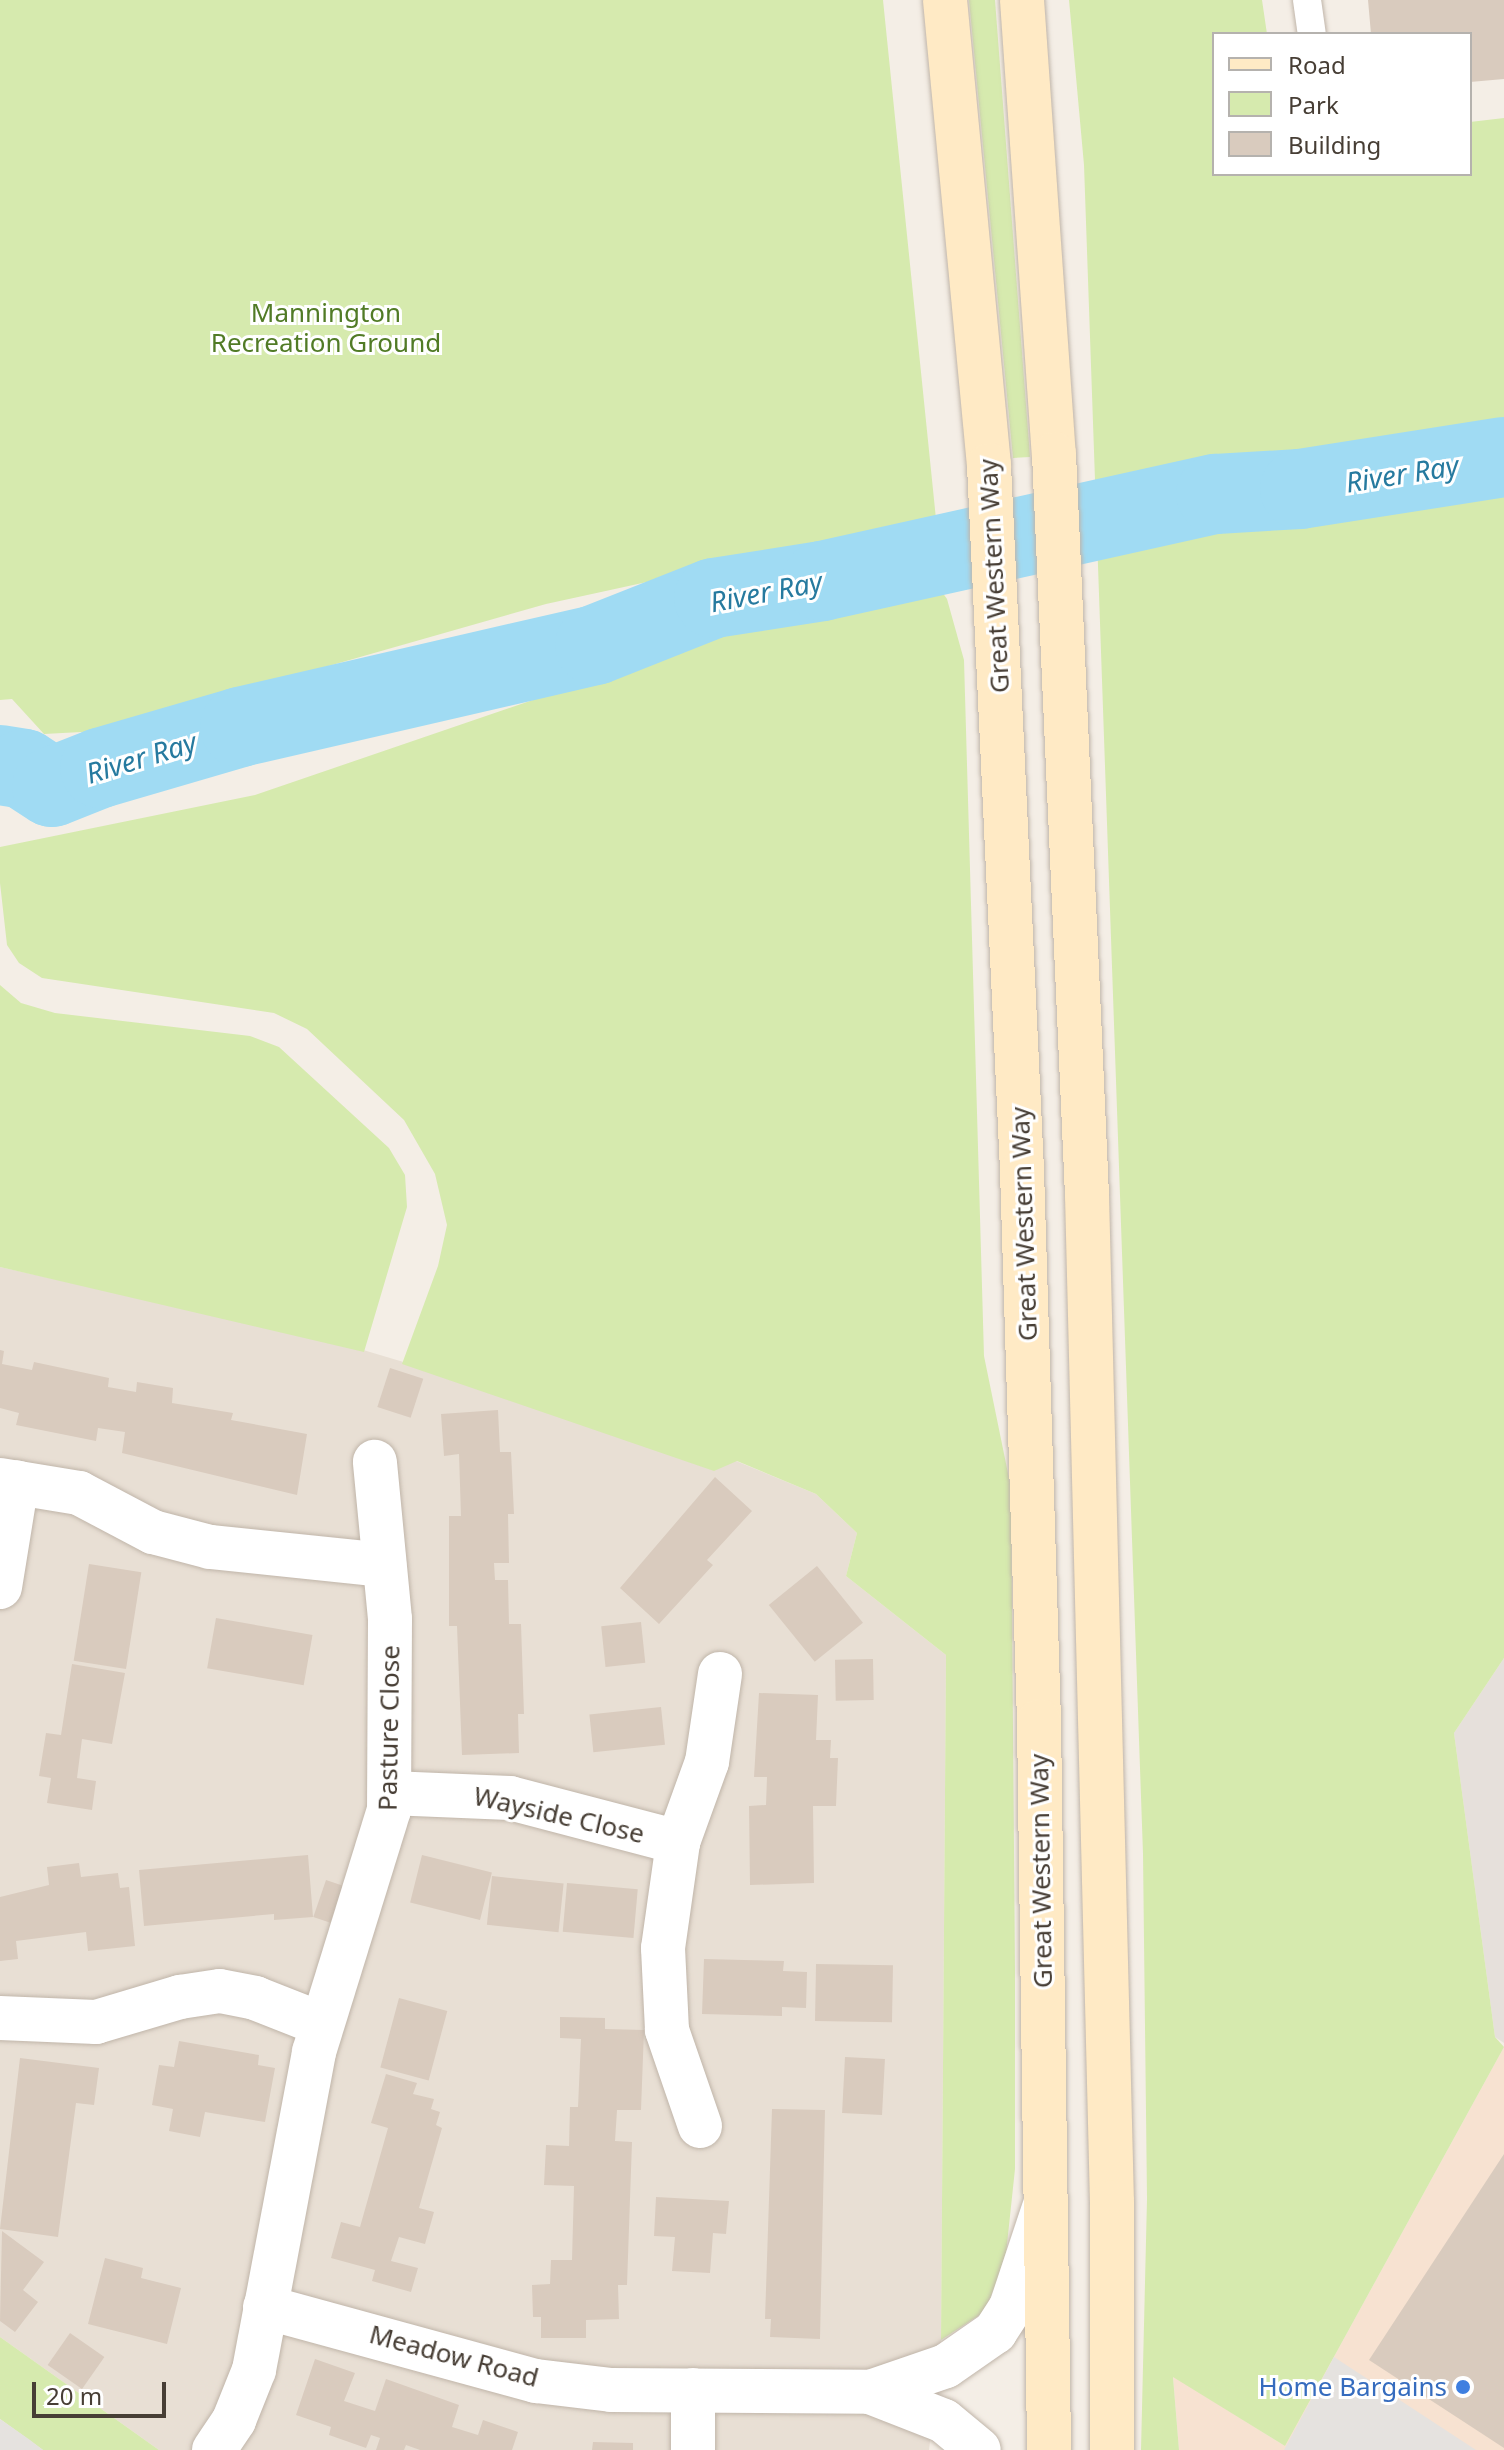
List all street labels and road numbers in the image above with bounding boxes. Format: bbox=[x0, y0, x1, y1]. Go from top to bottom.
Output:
street label: Great Western Way bbox=[972, 458, 1016, 694]
street label: Great Western Way bbox=[1004, 1106, 1044, 1342]
street label: Pasture Close bbox=[372, 1645, 406, 1811]
street label: Great Western Way bbox=[1023, 1754, 1059, 1988]
street label: Wayside Close bbox=[471, 1780, 647, 1850]
street label: Meadow Road bbox=[366, 2318, 542, 2394]

